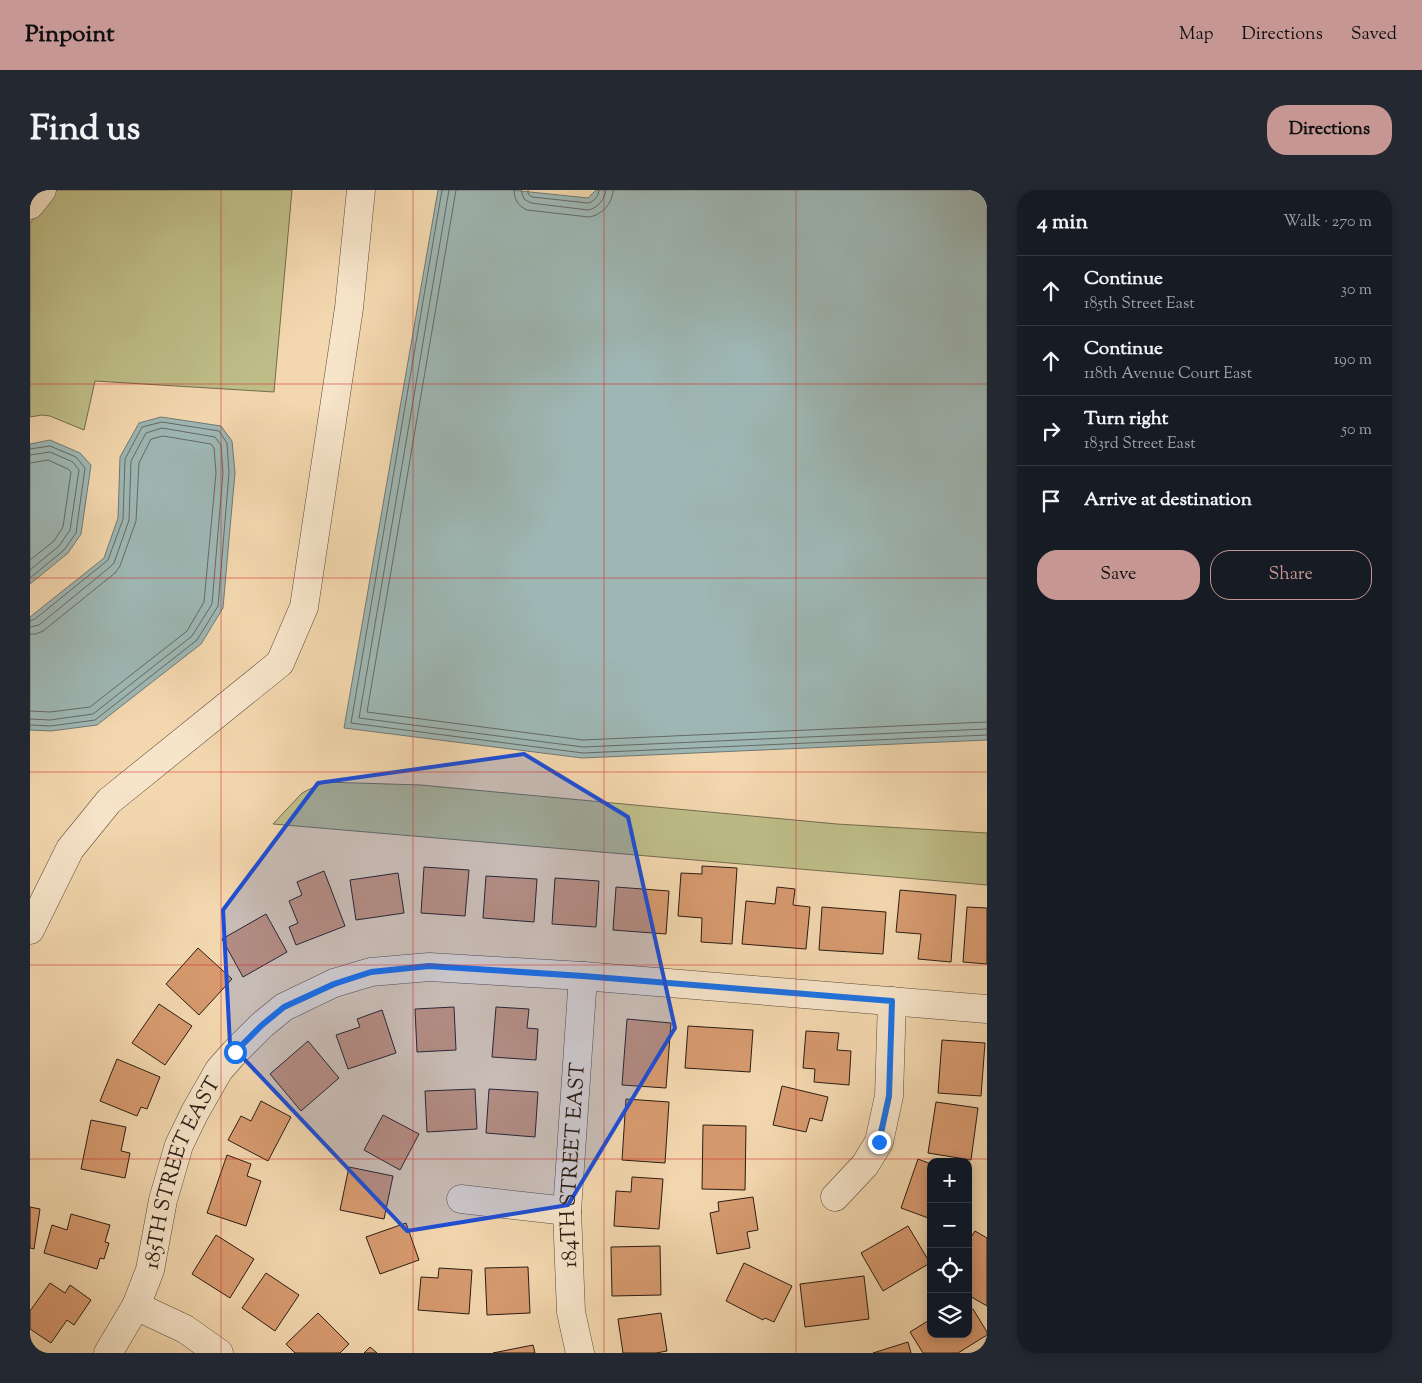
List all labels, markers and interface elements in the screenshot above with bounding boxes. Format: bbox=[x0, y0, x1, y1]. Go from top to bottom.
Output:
text: Pinpoint bbox=[25, 18, 114, 52]
text: Map bbox=[1179, 22, 1214, 48]
text: Directions bbox=[1242, 22, 1323, 48]
text: Saved bbox=[1351, 22, 1397, 48]
text: Find us bbox=[30, 105, 140, 156]
button: Directions bbox=[1267, 105, 1392, 155]
text: 4 min bbox=[1037, 208, 1088, 238]
text: Walk · 270 m bbox=[1283, 211, 1372, 234]
text: Continue bbox=[1084, 266, 1163, 293]
icon: ahead bbox=[1037, 277, 1065, 305]
text: 30 m bbox=[1341, 279, 1372, 302]
text: 185th Street East bbox=[1084, 293, 1195, 316]
text: Continue bbox=[1084, 336, 1163, 363]
icon: ahead bbox=[1037, 347, 1065, 375]
text: 190 m bbox=[1334, 349, 1372, 372]
text: 118th Avenue Court East bbox=[1084, 363, 1252, 386]
text: Turn right bbox=[1084, 406, 1168, 433]
icon: right bbox=[1037, 417, 1065, 445]
text: 50 m bbox=[1341, 419, 1372, 442]
text: 183rd Street East bbox=[1084, 433, 1196, 456]
icon: arrive bbox=[1037, 487, 1065, 515]
text: Arrive at destination bbox=[1084, 487, 1252, 514]
button: Save bbox=[1037, 550, 1200, 600]
button: Share bbox=[1210, 550, 1372, 600]
route start bbox=[224, 1041, 247, 1064]
street label: 184TH STREET EAST bbox=[554, 1061, 594, 1268]
street label: 185TH STREET EAST bbox=[137, 1072, 229, 1272]
route end bbox=[868, 1131, 891, 1154]
map controls bbox=[927, 1158, 972, 1338]
button: + bbox=[927, 1158, 972, 1203]
button: − bbox=[927, 1203, 972, 1248]
button: locate bbox=[927, 1248, 972, 1293]
button: layers bbox=[927, 1293, 972, 1338]

